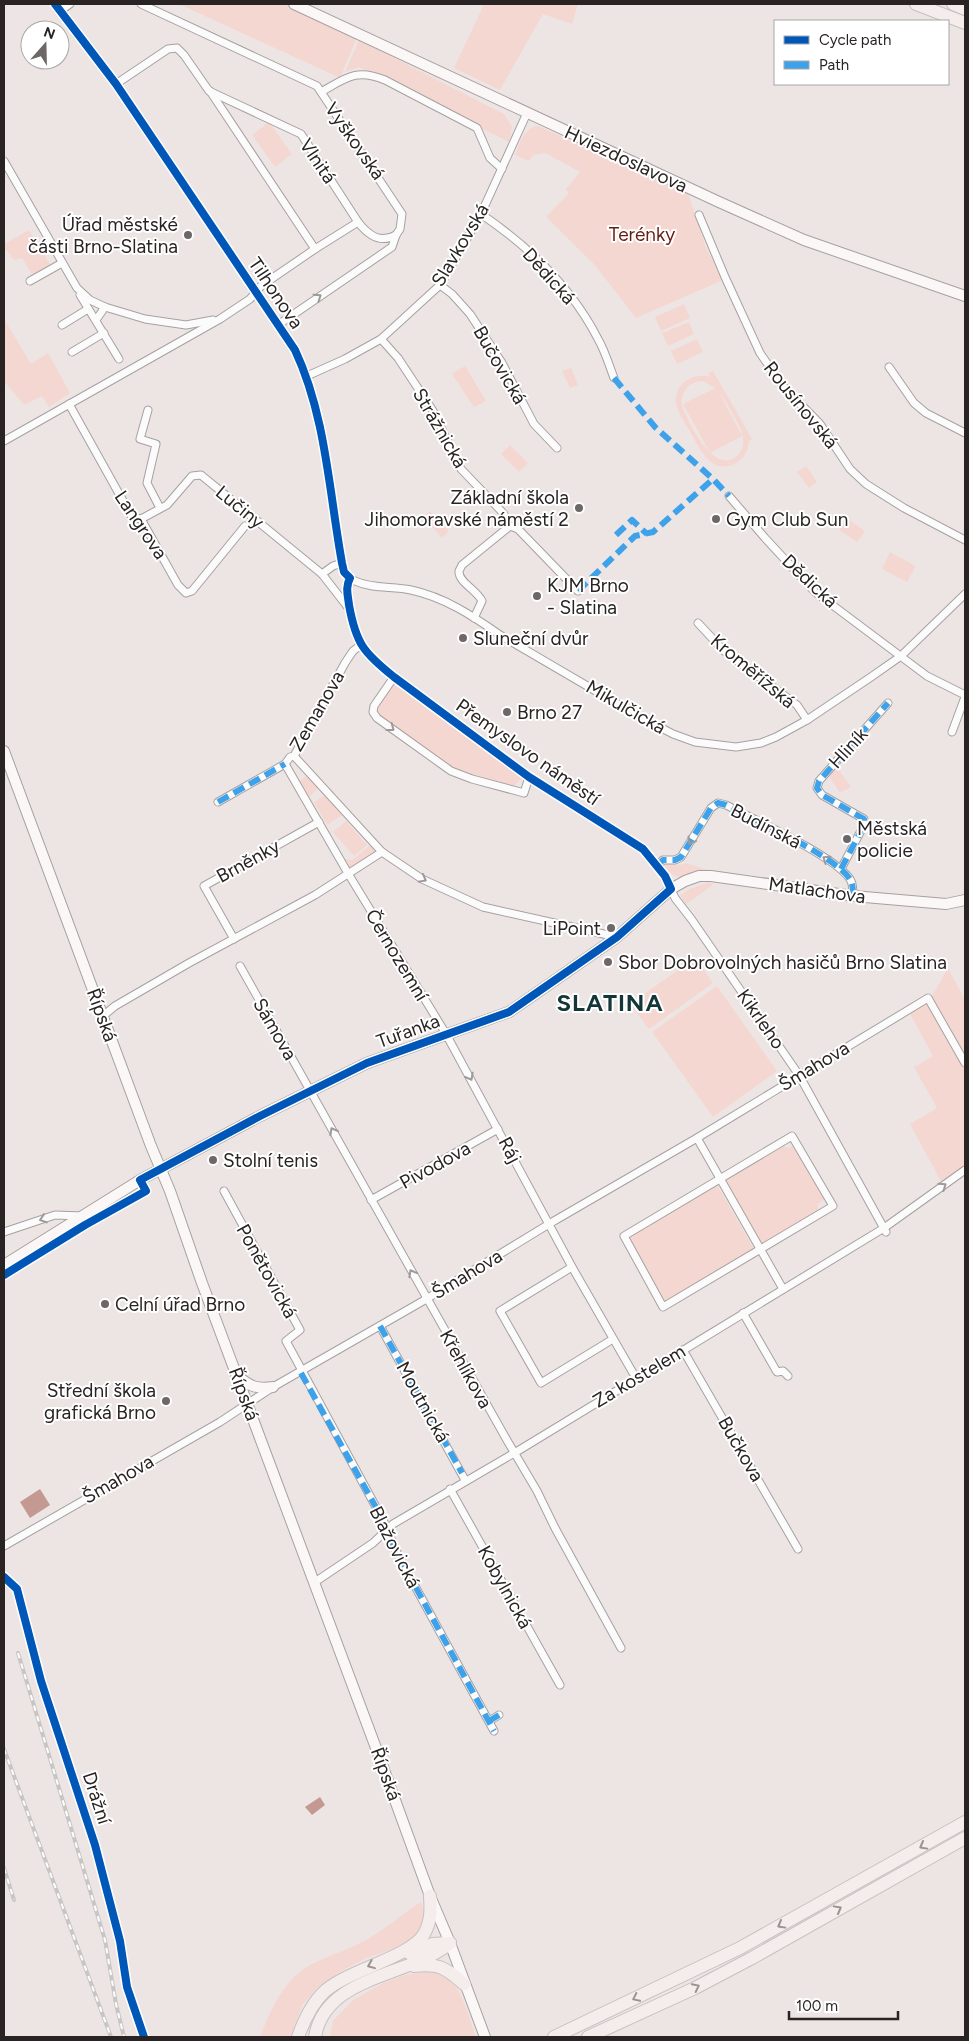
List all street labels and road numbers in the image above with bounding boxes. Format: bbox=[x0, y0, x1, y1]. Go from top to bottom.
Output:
street label: Vyškovská bbox=[320, 98, 390, 184]
street label: Hviezdoslavova bbox=[561, 121, 691, 197]
street label: Vlnitá bbox=[295, 134, 341, 188]
street label: Slavkovská bbox=[426, 199, 494, 291]
street label: Dědická bbox=[518, 243, 580, 309]
street label: Tilhonova bbox=[244, 253, 308, 333]
street label: Bučovická bbox=[468, 322, 532, 408]
street label: Rousínovská bbox=[759, 357, 843, 453]
street label: Strážnická bbox=[408, 384, 472, 472]
street label: Lučiny bbox=[211, 481, 269, 533]
street label: Langrova bbox=[110, 486, 172, 564]
street label: Dědická bbox=[777, 549, 843, 613]
street label: Kroměřížská bbox=[706, 629, 800, 713]
street label: Zemanova bbox=[285, 667, 349, 755]
street label: Mikulčická bbox=[582, 675, 670, 739]
street label: Přemyslovo náměstí bbox=[452, 694, 606, 811]
street label: Hliník bbox=[824, 722, 873, 773]
street label: Budínská bbox=[727, 799, 805, 853]
street label: Brněnky bbox=[212, 834, 284, 888]
street label: Matlachova bbox=[767, 872, 867, 908]
street label: Černozemní bbox=[361, 905, 434, 1006]
street label: Řípská bbox=[82, 985, 122, 1045]
street label: Kikrleho bbox=[732, 985, 790, 1053]
street label: Sámova bbox=[248, 994, 302, 1064]
street label: Tuřanka bbox=[373, 1009, 443, 1053]
street label: Šmahova bbox=[775, 1036, 853, 1096]
street label: Ráj bbox=[494, 1133, 526, 1167]
street label: Pivodova bbox=[396, 1136, 474, 1194]
street label: Ponětovická bbox=[232, 1220, 302, 1322]
street label: Šmahova bbox=[428, 1244, 506, 1304]
street label: Křehlíkova bbox=[435, 1326, 497, 1412]
street label: Za kostelem bbox=[589, 1339, 689, 1413]
street label: Moutnická bbox=[391, 1358, 455, 1446]
street label: Řípská bbox=[224, 1364, 264, 1424]
street label: Bučkova bbox=[713, 1412, 769, 1486]
street label: Šmahova bbox=[78, 1449, 158, 1509]
street label: Blažovická bbox=[365, 1502, 425, 1592]
street label: Kobylnická bbox=[473, 1541, 537, 1633]
street label: Řípská bbox=[366, 1744, 406, 1804]
street label: Drážní bbox=[78, 1769, 117, 1829]

